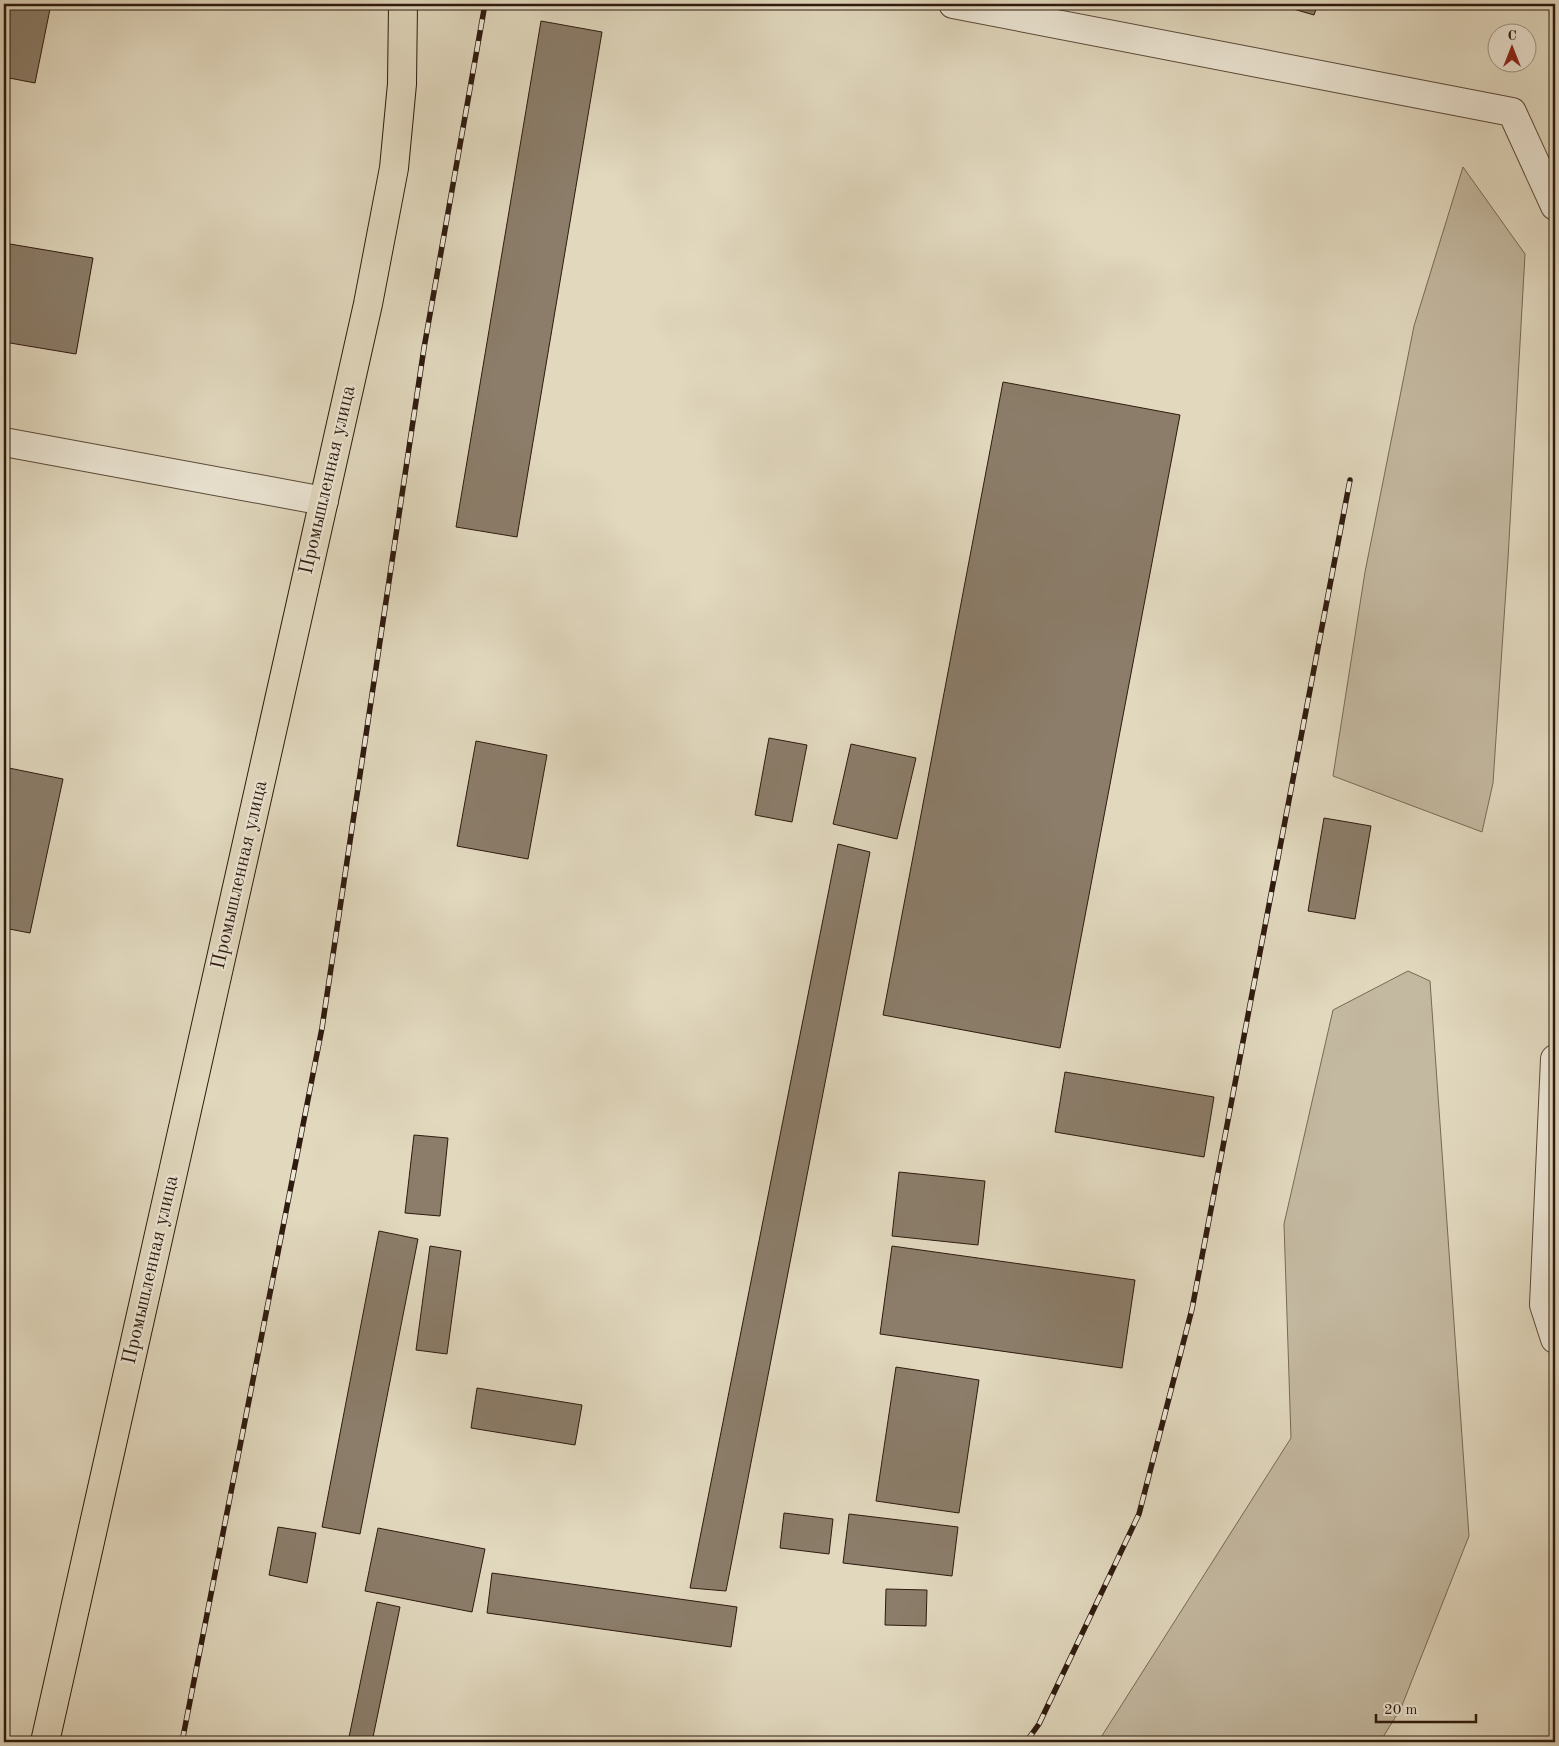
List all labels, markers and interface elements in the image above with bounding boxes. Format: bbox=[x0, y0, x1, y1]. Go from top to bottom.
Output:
north arrow bbox=[1486, 22, 1536, 72]
text: С bbox=[1507, 29, 1517, 43]
street label: Промышленная улица bbox=[297, 384, 360, 576]
street label: Промышленная улица bbox=[209, 779, 272, 971]
street label: Промышленная улица bbox=[120, 1174, 183, 1366]
scale bar bbox=[1376, 1691, 1476, 1723]
text: 20 m bbox=[1384, 1703, 1418, 1718]

